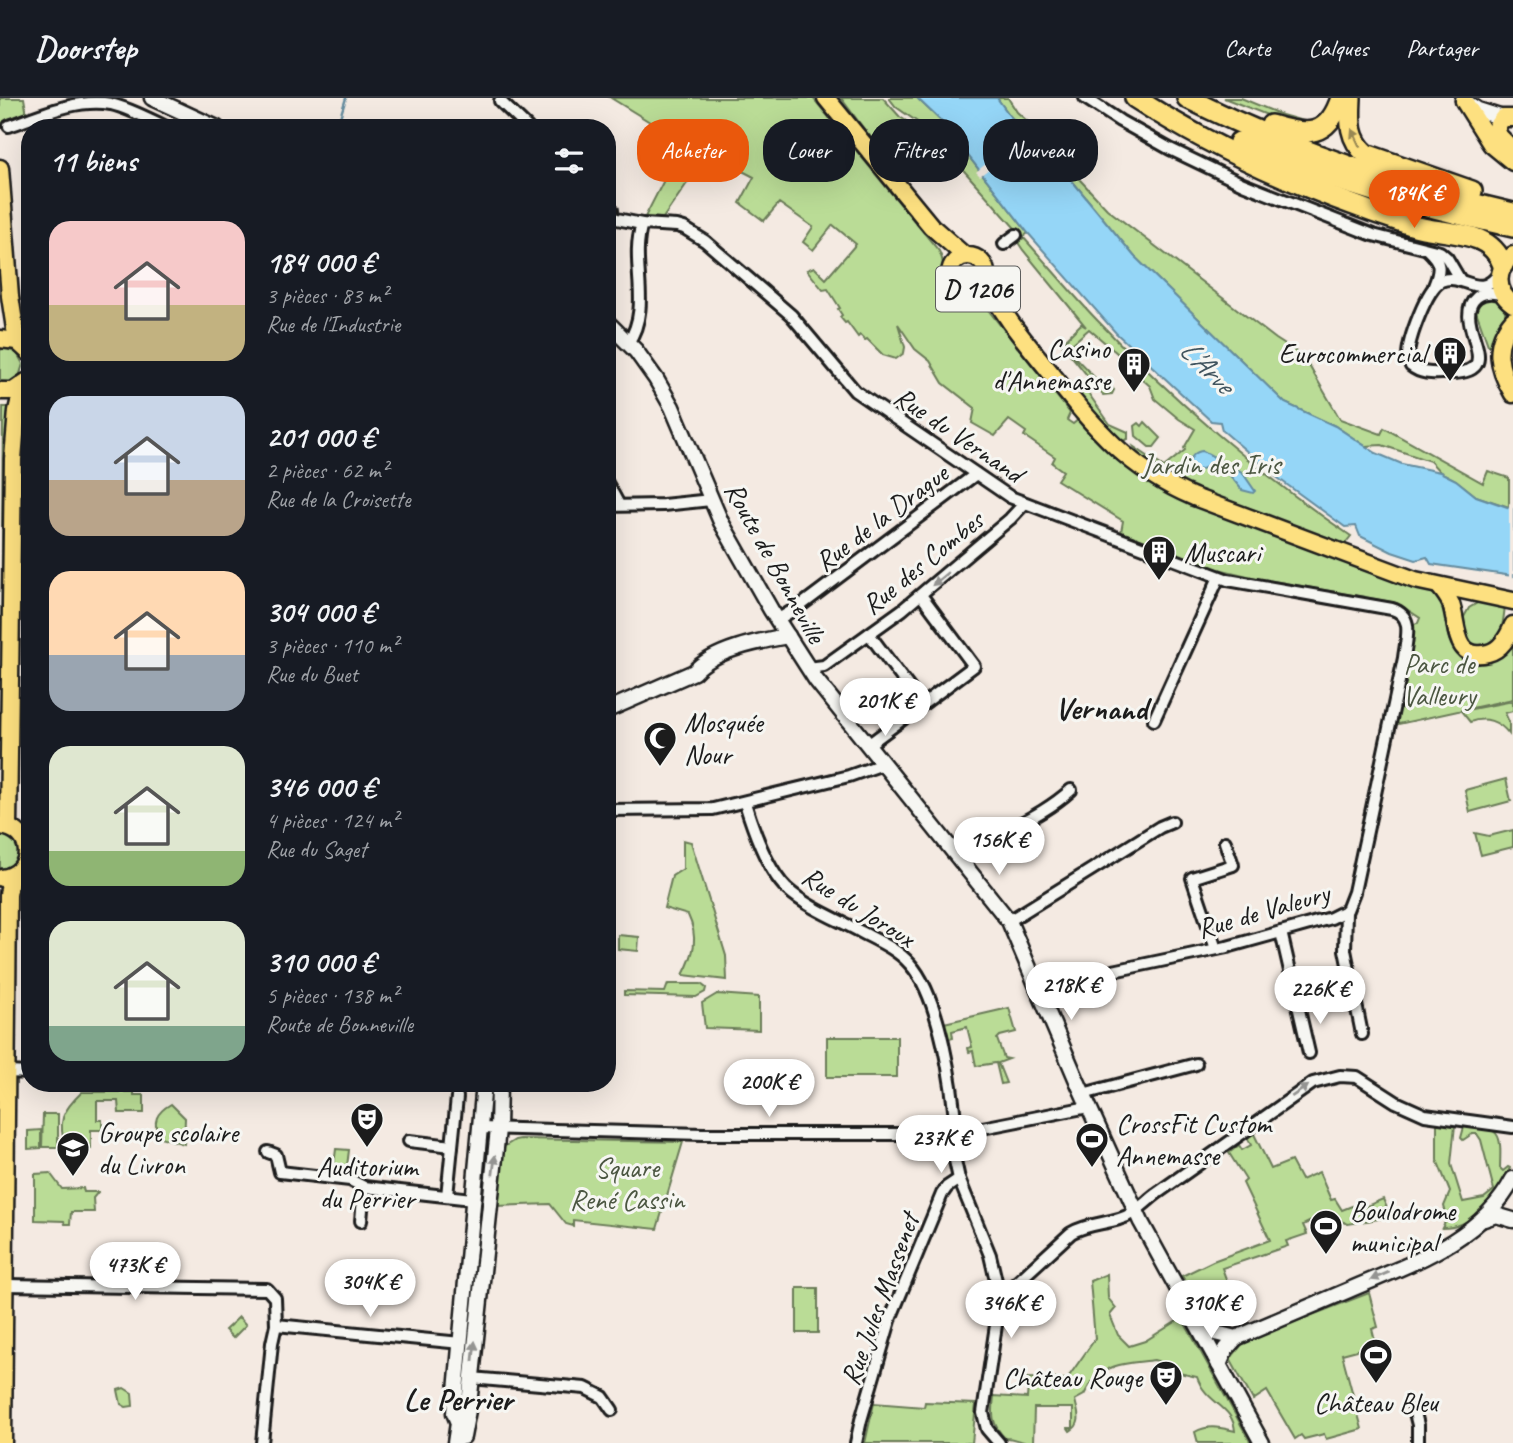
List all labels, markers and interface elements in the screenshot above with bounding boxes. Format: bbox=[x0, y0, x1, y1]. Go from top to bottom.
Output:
text: Doorstep bbox=[35, 27, 136, 69]
text: Carte bbox=[1224, 33, 1270, 63]
text: Calques bbox=[1308, 33, 1368, 63]
text: Partager bbox=[1406, 33, 1478, 63]
chip: Acheter bbox=[637, 119, 749, 182]
chip: Louer bbox=[763, 119, 855, 182]
chip: Filtres bbox=[869, 119, 969, 182]
chip: Nouveau bbox=[983, 119, 1098, 182]
one-way arrow bbox=[1350, 127, 1362, 147]
text: 11 biens bbox=[49, 142, 137, 180]
icon: filters bbox=[550, 142, 588, 180]
pin: 184K € bbox=[1357, 170, 1471, 230]
text: 184K € bbox=[1385, 178, 1443, 207]
text: 184 000 € bbox=[266, 243, 375, 281]
icon: home bbox=[105, 249, 189, 333]
road number: D 1206 bbox=[936, 266, 1020, 312]
text: 3 pièces · 83 m² bbox=[266, 281, 388, 310]
text: Rue de l'Industrie bbox=[266, 310, 400, 339]
place label: Casino d'Annemasse bbox=[993, 331, 1112, 398]
water label: L'Arve bbox=[1172, 331, 1245, 404]
building icon: Eurocommercial bbox=[1431, 334, 1469, 383]
place label: Eurocommercial bbox=[1279, 336, 1431, 371]
building icon: Casino d'Annemasse bbox=[1115, 345, 1153, 394]
street label: Rue du Vernand bbox=[888, 379, 1033, 493]
text: 201 000 € bbox=[266, 418, 375, 456]
icon: home bbox=[105, 424, 189, 508]
park label: Jardin des Iris bbox=[1140, 447, 1283, 482]
street label: Rue de la Drague bbox=[808, 455, 956, 579]
text: 2 pièces · 62 m² bbox=[266, 456, 388, 485]
street label: Route de Bonneville bbox=[717, 476, 835, 651]
text: Rue de la Croisette bbox=[266, 485, 410, 514]
street label: Rue des Combes bbox=[854, 501, 992, 622]
building icon: Muscari bbox=[1140, 533, 1178, 582]
place label: Muscari bbox=[1184, 535, 1264, 570]
one-way arrow bbox=[931, 572, 949, 587]
text: 304 000 € bbox=[266, 593, 375, 631]
icon: home bbox=[105, 599, 189, 683]
text: 3 pièces · 110 m² bbox=[266, 631, 398, 660]
park label: Parc de Valleury bbox=[1402, 646, 1478, 713]
text: Rue du Buet bbox=[266, 660, 358, 689]
pin: 201K € bbox=[828, 678, 942, 738]
text: 201K € bbox=[856, 686, 914, 715]
district label: Vernand bbox=[1055, 688, 1152, 729]
place label: Mosquée Nour bbox=[684, 705, 765, 772]
mosque icon: Mosquée Nour bbox=[641, 719, 679, 768]
text: 346 000 € bbox=[266, 768, 376, 806]
icon: home bbox=[105, 774, 189, 858]
text: 4 pièces · 124 m² bbox=[266, 806, 398, 835]
pin: 156K € bbox=[942, 818, 1056, 877]
text: 156K € bbox=[970, 825, 1028, 854]
text: Rue du Saget bbox=[266, 835, 367, 864]
street label: Rue du Joroux bbox=[796, 858, 924, 956]
street label: Rue de Valeury bbox=[1193, 874, 1336, 946]
text: 310 000 € bbox=[266, 943, 375, 981]
icon: home bbox=[105, 949, 189, 1033]
pin: 218K € bbox=[1014, 962, 1128, 1022]
pin: 226K € bbox=[1263, 967, 1377, 1026]
text: 218K € bbox=[1042, 970, 1100, 999]
text: 226K € bbox=[1290, 974, 1350, 1003]
text: 5 pièces · 138 m² bbox=[266, 981, 398, 1010]
text: Route de Bonneville bbox=[266, 1010, 413, 1039]
pin: 200K € bbox=[712, 1060, 826, 1119]
text: 200K € bbox=[740, 1067, 798, 1096]
one-way arrow bbox=[1291, 1084, 1309, 1098]
theatre icon: Auditorium du Perrier bbox=[348, 1100, 386, 1149]
place label: CrossFit Custom Annemasse bbox=[1116, 1106, 1273, 1173]
place label: Groupe scolaire du Livron bbox=[98, 1115, 240, 1182]
pin: 237K € bbox=[884, 1116, 998, 1175]
sports icon: CrossFit Custom Annemasse bbox=[1073, 1120, 1111, 1169]
text: 237K € bbox=[912, 1123, 970, 1152]
school or university icon: Groupe scolaire du Livron bbox=[54, 1129, 92, 1178]
place label: Auditorium du Perrier bbox=[317, 1149, 420, 1216]
park label: Square René Cassin bbox=[570, 1150, 686, 1217]
one-way arrow bbox=[489, 1154, 500, 1176]
place label: Boulodrome municipal bbox=[1350, 1193, 1457, 1260]
street label: Rue Jules Massenet bbox=[832, 1205, 928, 1390]
sports icon: Boulodrome municipal bbox=[1307, 1207, 1345, 1256]
pin: 473K € bbox=[78, 1242, 192, 1302]
text: 473K € bbox=[106, 1250, 164, 1279]
pin: 304K € bbox=[313, 1260, 427, 1319]
text: 304K € bbox=[341, 1267, 399, 1296]
one-way arrow bbox=[1370, 1271, 1391, 1282]
pin: 346K € bbox=[954, 1280, 1068, 1340]
pin: 310K € bbox=[1154, 1280, 1268, 1340]
text: 346K € bbox=[981, 1288, 1041, 1317]
text: 310K € bbox=[1182, 1288, 1240, 1317]
sports icon: Château Bleu bbox=[1357, 1336, 1395, 1385]
one-way arrow bbox=[468, 1340, 479, 1362]
theatre icon: Château Rouge bbox=[1147, 1358, 1185, 1407]
place label: Château Rouge bbox=[1003, 1360, 1144, 1395]
district label: Le Perrier bbox=[404, 1379, 516, 1420]
place label: Château Bleu bbox=[1314, 1385, 1440, 1420]

